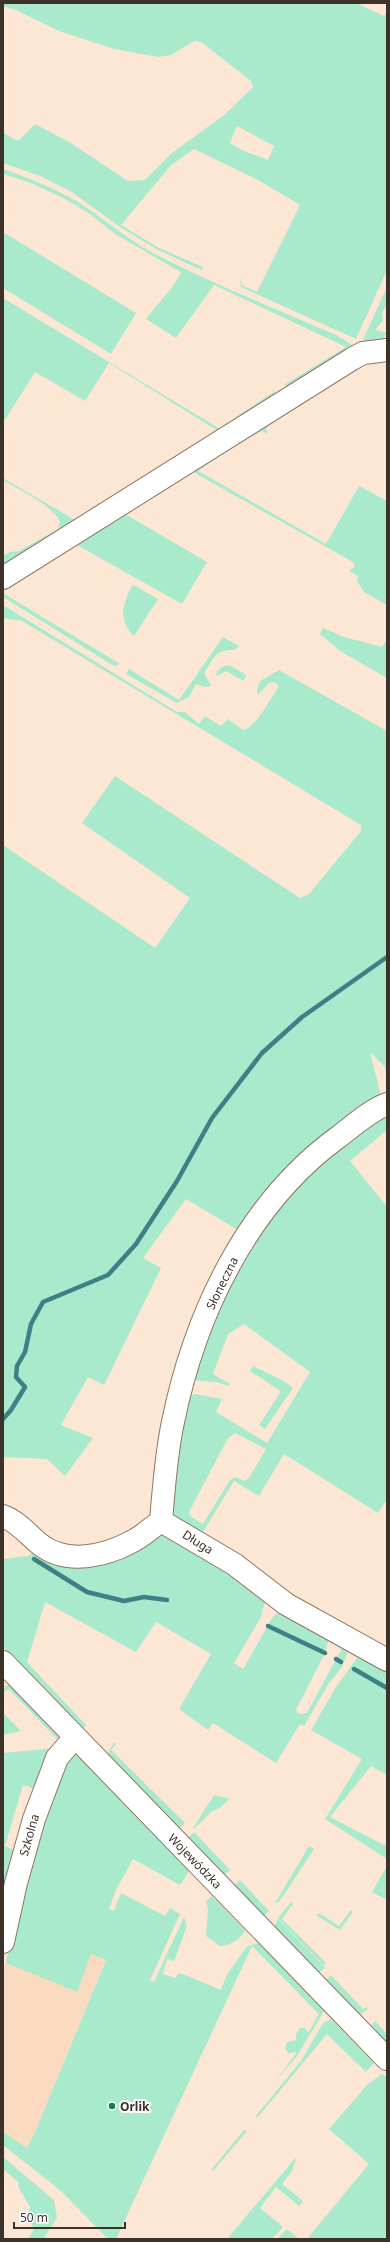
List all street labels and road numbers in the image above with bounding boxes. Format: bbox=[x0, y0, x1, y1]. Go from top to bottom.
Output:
street label: Słoneczna bbox=[202, 1254, 242, 1312]
street label: Długa bbox=[179, 1526, 217, 1558]
street label: Szkolna bbox=[15, 1812, 43, 1858]
street label: Wojewódzka bbox=[164, 1830, 226, 1892]

